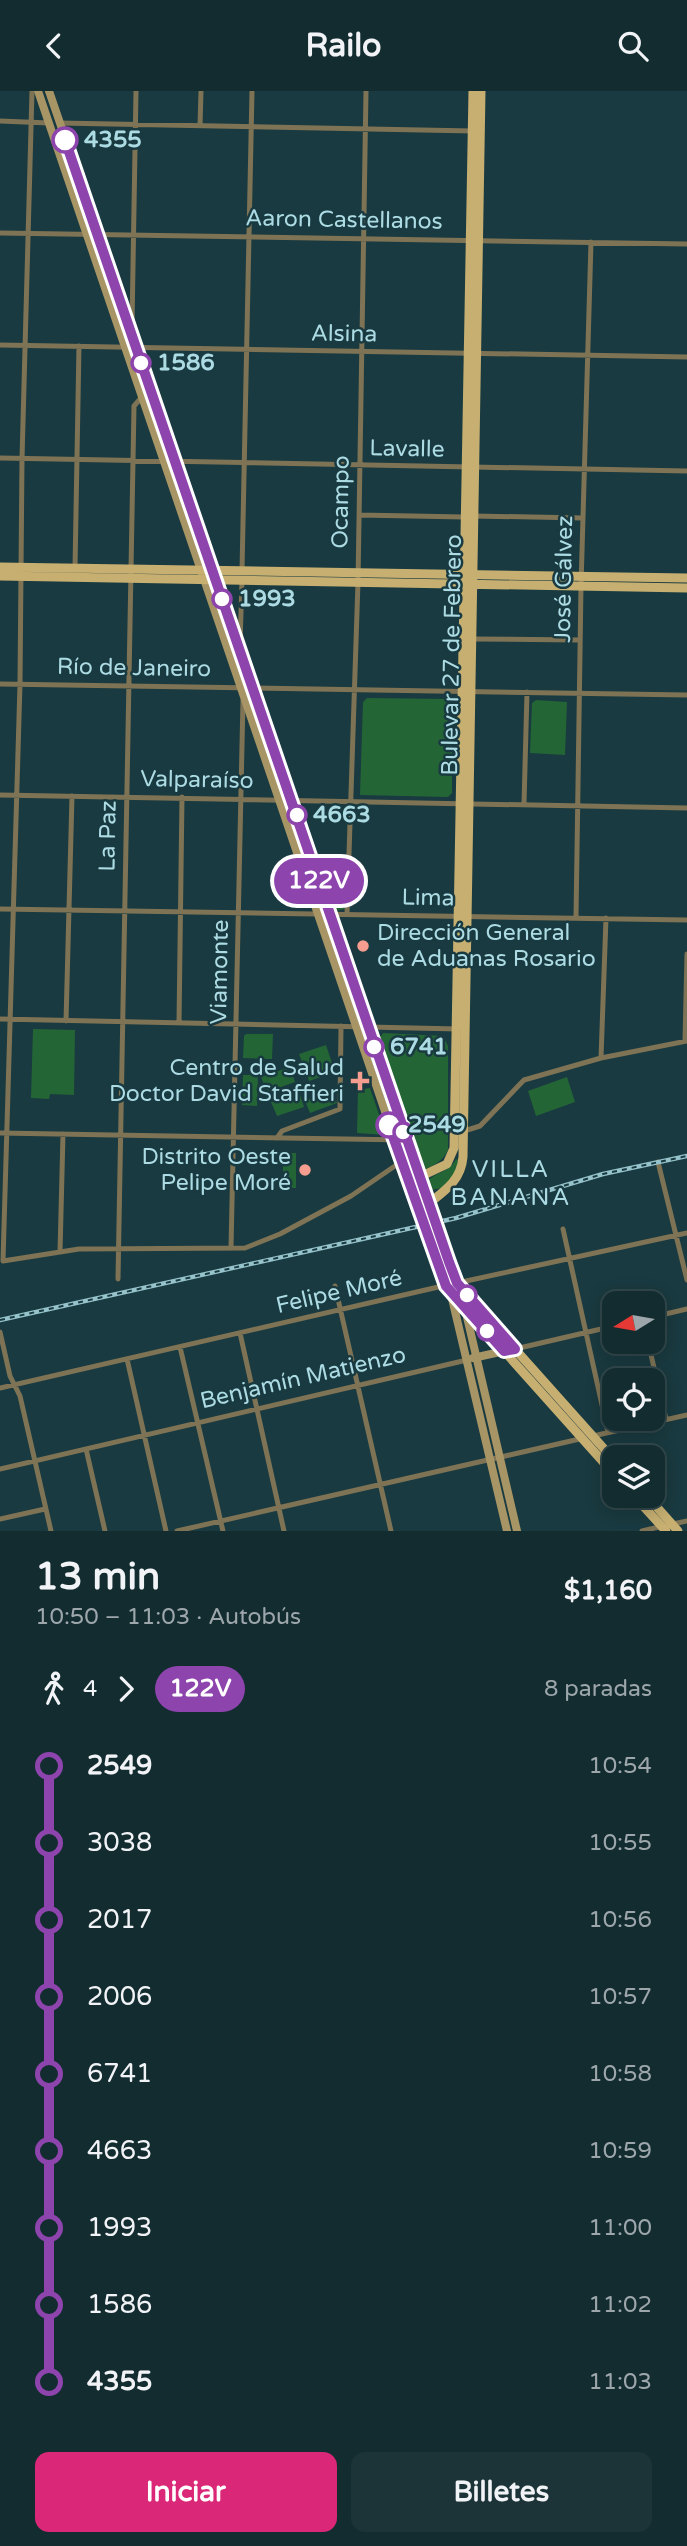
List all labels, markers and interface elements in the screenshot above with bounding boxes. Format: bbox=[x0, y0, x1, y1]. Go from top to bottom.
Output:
icon: back bbox=[35, 27, 73, 65]
text: Railo bbox=[305, 27, 382, 65]
icon: search bbox=[614, 27, 652, 65]
place label: 4355 bbox=[84, 126, 142, 154]
marker: 4355 bbox=[52, 127, 78, 153]
street label: Aaron Castellanos bbox=[245, 204, 443, 236]
street label: Alsina bbox=[311, 319, 377, 349]
place label: 1586 bbox=[157, 349, 215, 377]
marker: 1586 bbox=[131, 353, 151, 373]
street label: Lavalle bbox=[369, 434, 445, 464]
street label: Ocampo bbox=[326, 455, 356, 549]
street label: José Gálvez bbox=[549, 515, 579, 643]
street label: Bulevar 27 de Febrero bbox=[436, 534, 468, 776]
place label: 1993 bbox=[238, 585, 296, 613]
marker: 1993 bbox=[212, 589, 232, 609]
street label: Río de Janeiro bbox=[57, 653, 211, 683]
street label: Valparaíso bbox=[140, 765, 254, 795]
street label: La Paz bbox=[93, 800, 123, 872]
place label: 4663 bbox=[313, 801, 371, 829]
marker: 4663 bbox=[287, 805, 307, 825]
line badge: 122V bbox=[270, 858, 368, 904]
text: 122V bbox=[288, 866, 350, 895]
street label: Lima bbox=[401, 884, 455, 912]
street label: Viamonte bbox=[205, 919, 235, 1025]
place label: Dirección General de Aduanas Rosario bbox=[377, 919, 596, 973]
marker: Dirección General de Aduanas Rosario bbox=[355, 938, 371, 954]
place label: 6741 bbox=[390, 1033, 448, 1061]
marker: 6741 bbox=[364, 1037, 384, 1057]
place label: Centro de Salud Doctor David Staffieri bbox=[109, 1054, 344, 1108]
marker: Centro de Salud Doctor David Staffieri bbox=[350, 1071, 370, 1091]
place label: 2549 bbox=[408, 1111, 466, 1139]
marker: 2549 bbox=[376, 1112, 402, 1138]
unlabelled marker bbox=[393, 1122, 413, 1142]
place label: Distrito Oeste Pelipe Moré bbox=[142, 1143, 291, 1197]
district label: VILLA BANANA bbox=[451, 1155, 571, 1212]
marker: Distrito Oeste Pelipe Moré bbox=[297, 1162, 313, 1178]
street label: Felipe Moré bbox=[273, 1264, 405, 1320]
unlabelled marker bbox=[457, 1285, 477, 1305]
north arrow bbox=[602, 1291, 665, 1355]
map controls bbox=[602, 1291, 665, 1508]
unlabelled marker bbox=[477, 1321, 497, 1341]
street label: Benjamín Matienzo bbox=[197, 1341, 409, 1415]
button: locate bbox=[602, 1368, 665, 1431]
button: layers bbox=[602, 1445, 665, 1508]
text: 13 min bbox=[35, 1554, 160, 1600]
text: $1,160 bbox=[564, 1575, 652, 1606]
text: 10:50 – 11:03 · Autobús bbox=[35, 1603, 301, 1631]
icon: walk bbox=[35, 1670, 73, 1708]
icon: forward bbox=[107, 1670, 145, 1708]
text: 122V bbox=[169, 1674, 231, 1703]
text: 4 bbox=[83, 1675, 97, 1703]
text: 8 paradas bbox=[544, 1675, 652, 1703]
text: 2549 bbox=[87, 1750, 152, 1781]
text: 10:54 bbox=[588, 1752, 652, 1780]
text: 3038 bbox=[87, 1827, 152, 1858]
text: 10:55 bbox=[588, 1829, 652, 1857]
text: 2017 bbox=[87, 1904, 152, 1935]
text: 10:56 bbox=[588, 1906, 652, 1934]
text: 2006 bbox=[87, 1981, 152, 2012]
text: 10:57 bbox=[588, 1983, 652, 2011]
text: 6741 bbox=[87, 2058, 152, 2089]
text: 10:58 bbox=[588, 2060, 652, 2088]
text: 4663 bbox=[87, 2135, 152, 2166]
text: 10:59 bbox=[588, 2137, 652, 2165]
text: 1993 bbox=[87, 2212, 152, 2243]
text: 11:00 bbox=[588, 2214, 652, 2242]
text: 1586 bbox=[87, 2289, 152, 2320]
text: 11:02 bbox=[588, 2291, 652, 2319]
text: 4355 bbox=[87, 2366, 152, 2397]
text: 11:03 bbox=[588, 2368, 652, 2396]
button: Iniciar bbox=[35, 2452, 337, 2532]
button: Billetes bbox=[351, 2452, 652, 2532]

